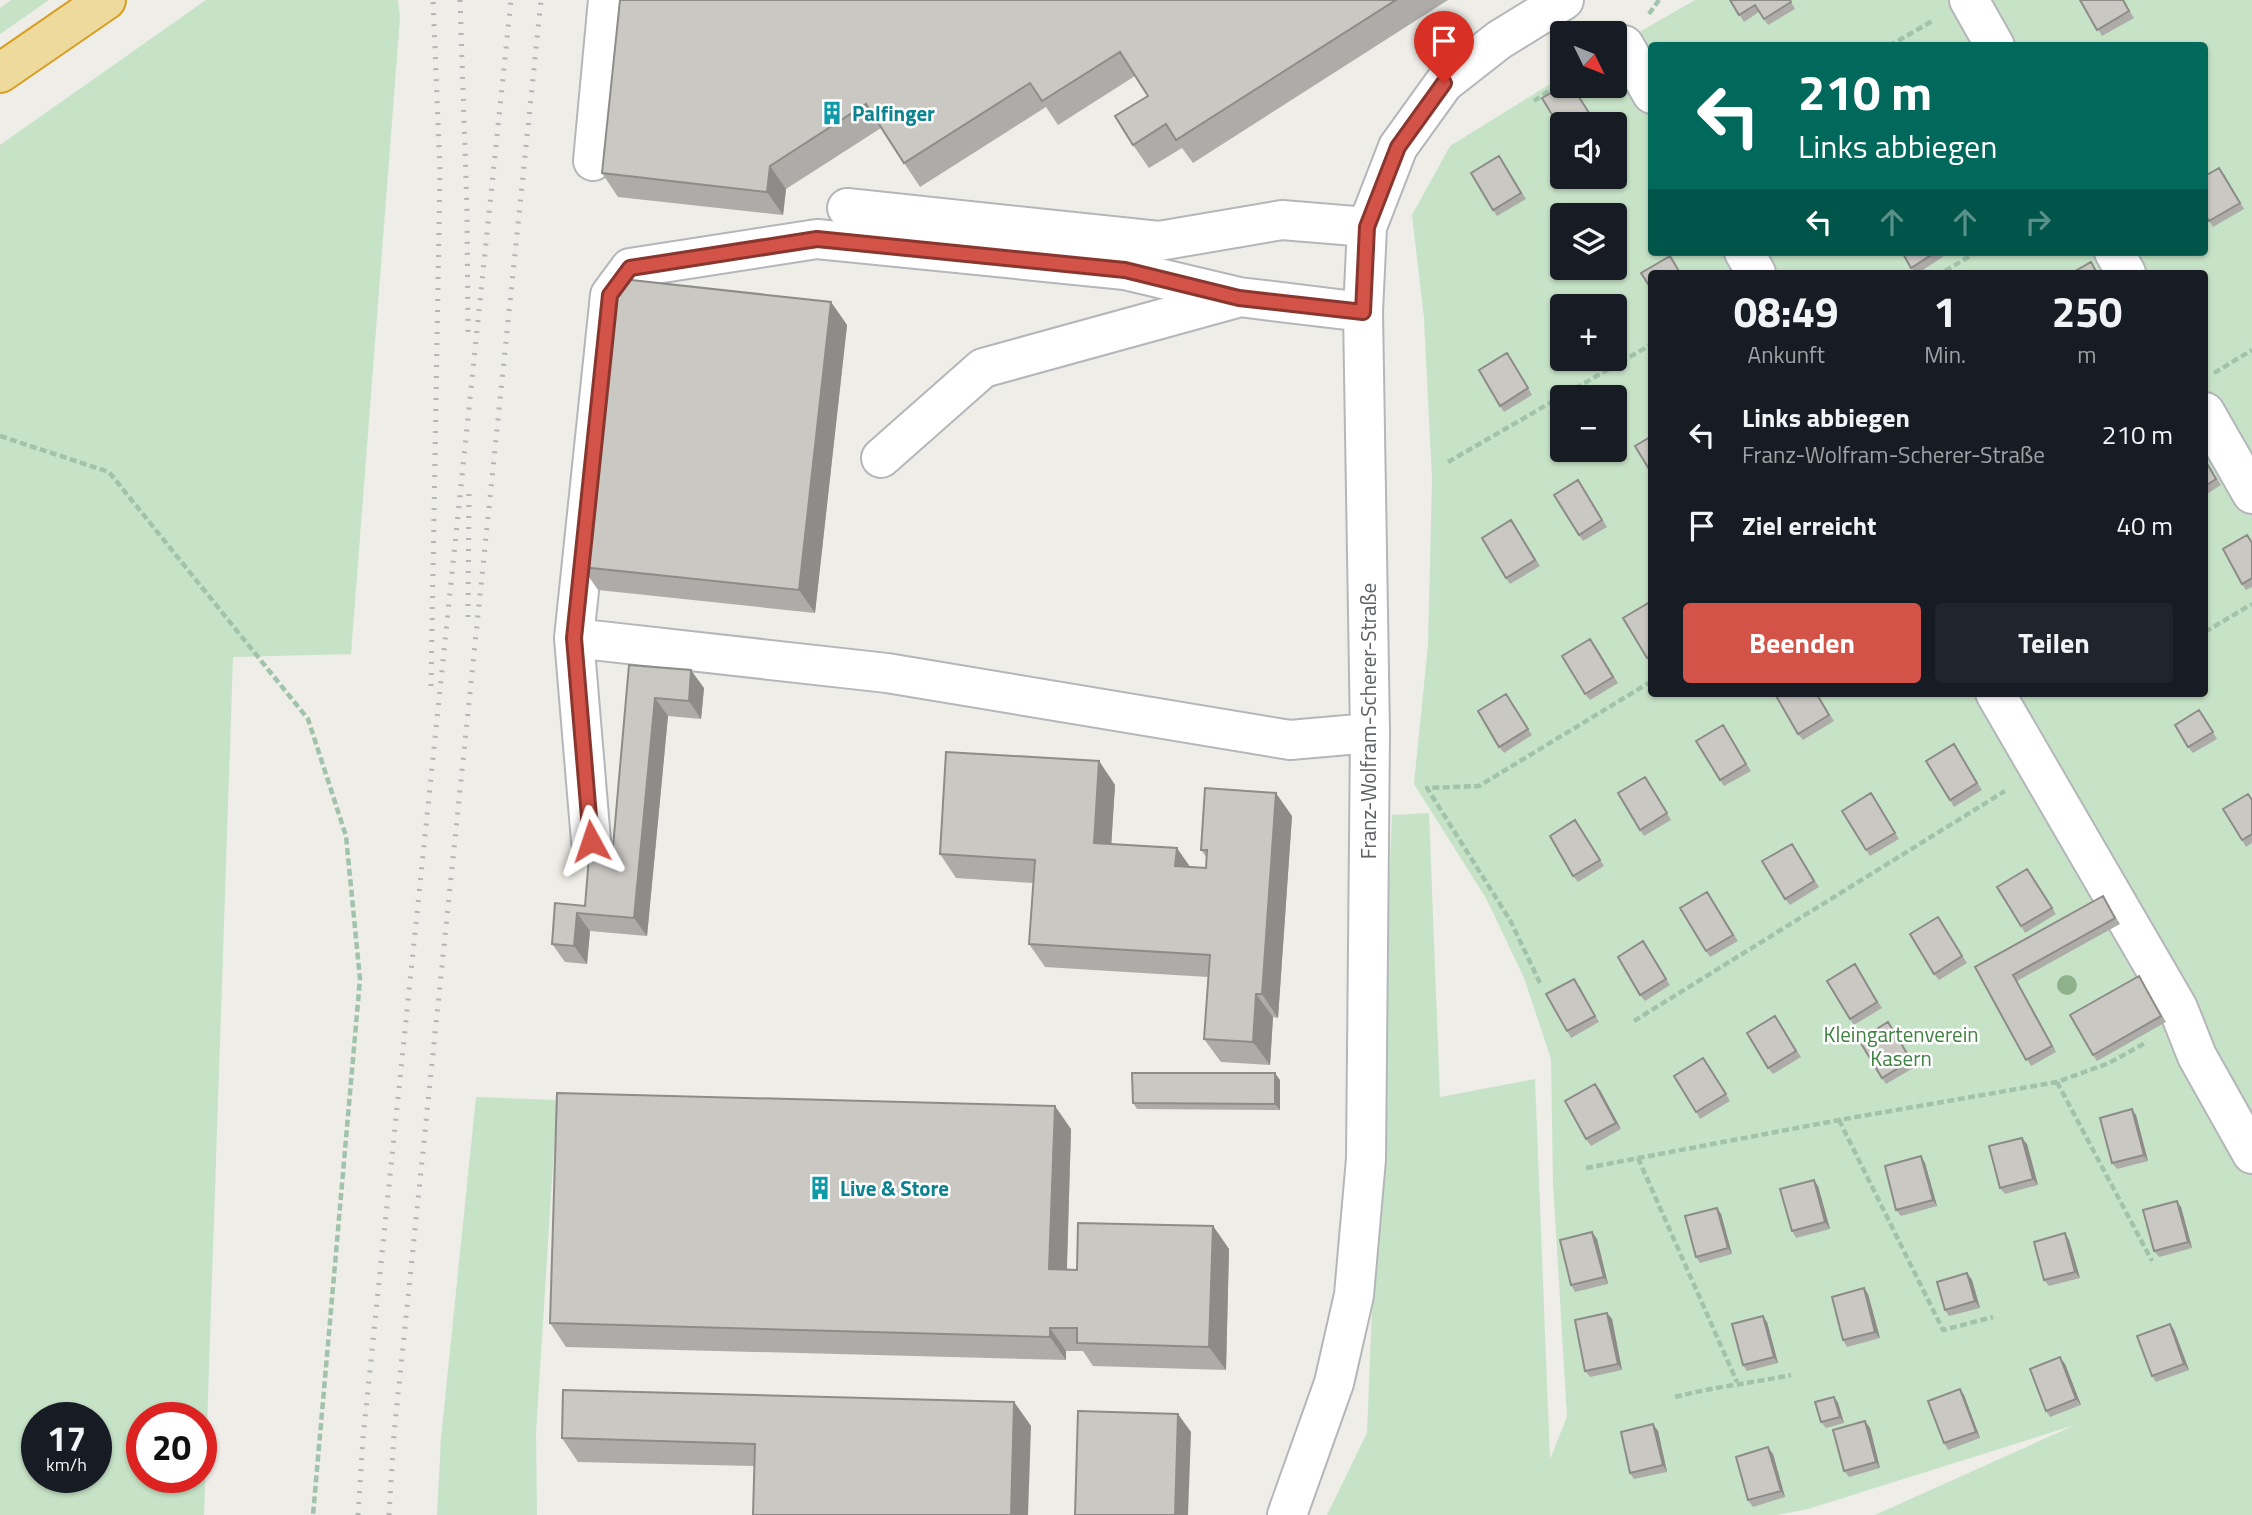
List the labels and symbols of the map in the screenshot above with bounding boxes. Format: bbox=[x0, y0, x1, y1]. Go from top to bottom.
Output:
pin bbox=[1414, 11, 1474, 83]
north arrow bbox=[1550, 21, 1628, 98]
place label: Palfinger bbox=[852, 97, 935, 129]
building icon: Palfinger bbox=[818, 99, 846, 127]
street label: Franz-Wolfram-Scherer-Straße bbox=[1352, 583, 1384, 859]
position arrow bbox=[554, 804, 628, 878]
park label: Kleingartenverein Kasern bbox=[1823, 1018, 1979, 1074]
place label: Live & Store bbox=[840, 1172, 949, 1204]
building icon: Live & Store bbox=[806, 1174, 834, 1202]
speed limit sign: 20 bbox=[126, 1402, 217, 1493]

